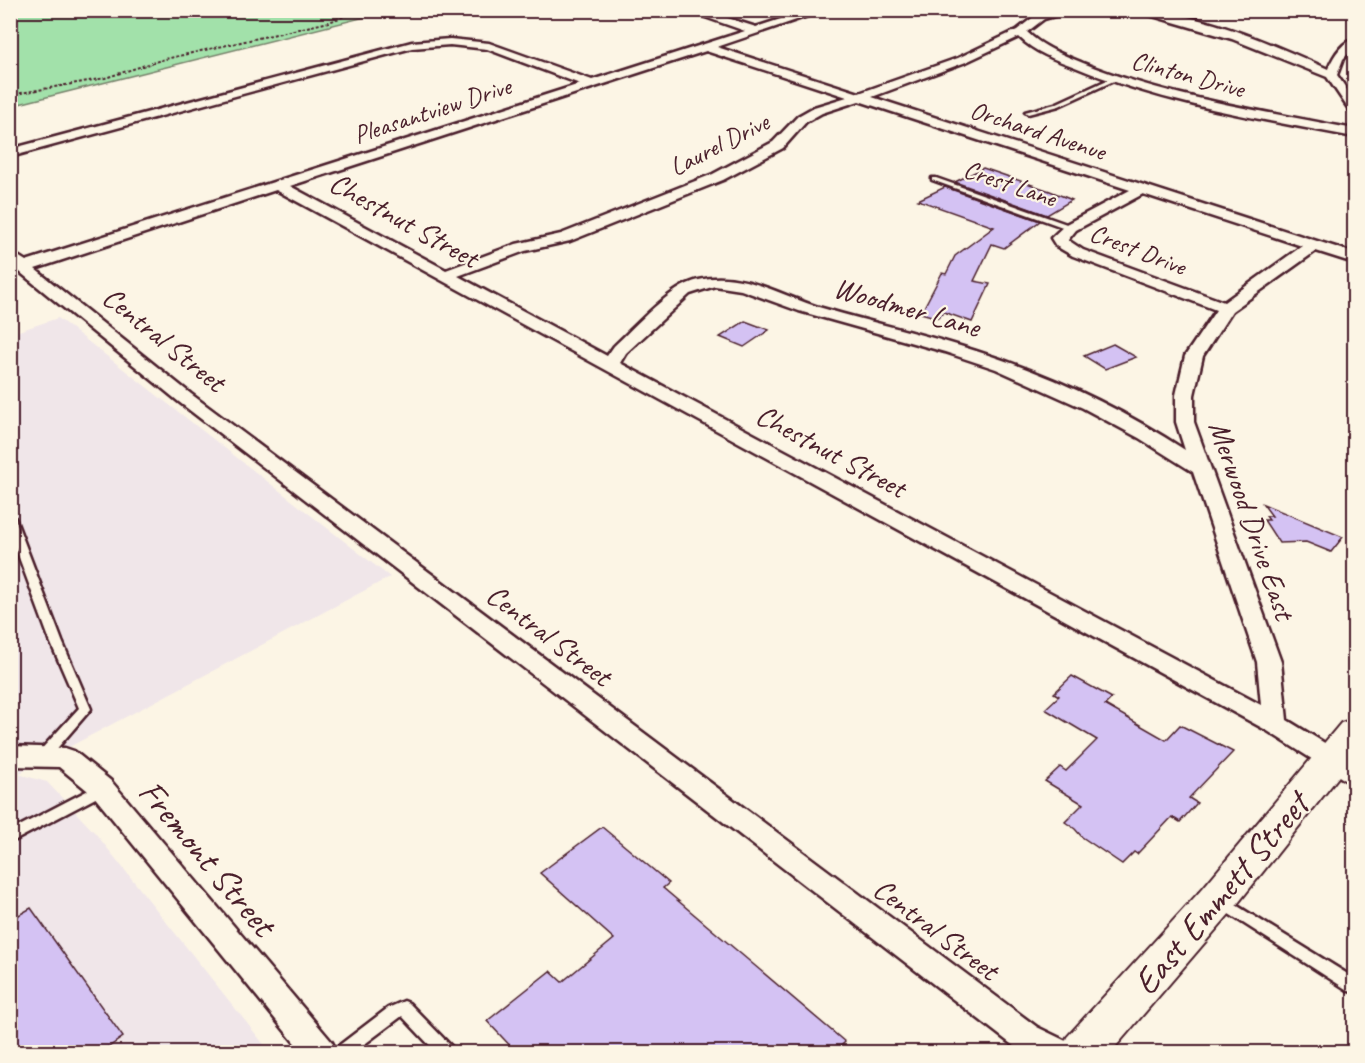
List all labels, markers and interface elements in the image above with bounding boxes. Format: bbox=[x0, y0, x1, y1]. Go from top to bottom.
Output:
street label: Clinton Drive bbox=[1128, 44, 1250, 106]
street label: Pleasantview Drive bbox=[349, 69, 517, 151]
street label: Orchard Avenue bbox=[966, 93, 1112, 169]
street label: Laurel Drive bbox=[664, 105, 776, 183]
street label: Crest Lane bbox=[959, 152, 1062, 215]
street label: Chestnut Street bbox=[323, 163, 488, 278]
street label: Crest Drive bbox=[1085, 216, 1192, 283]
street label: Woodmer Lane bbox=[830, 268, 986, 347]
street label: Central Street bbox=[95, 278, 236, 402]
street label: Chestnut Street bbox=[749, 396, 915, 508]
street label: Merwood Drive East bbox=[1200, 416, 1305, 627]
street label: Central Street bbox=[479, 576, 622, 696]
street label: Fremont Street bbox=[129, 770, 288, 948]
street label: East Emmett Street bbox=[1123, 779, 1322, 1004]
street label: Central Street bbox=[866, 870, 1009, 990]

